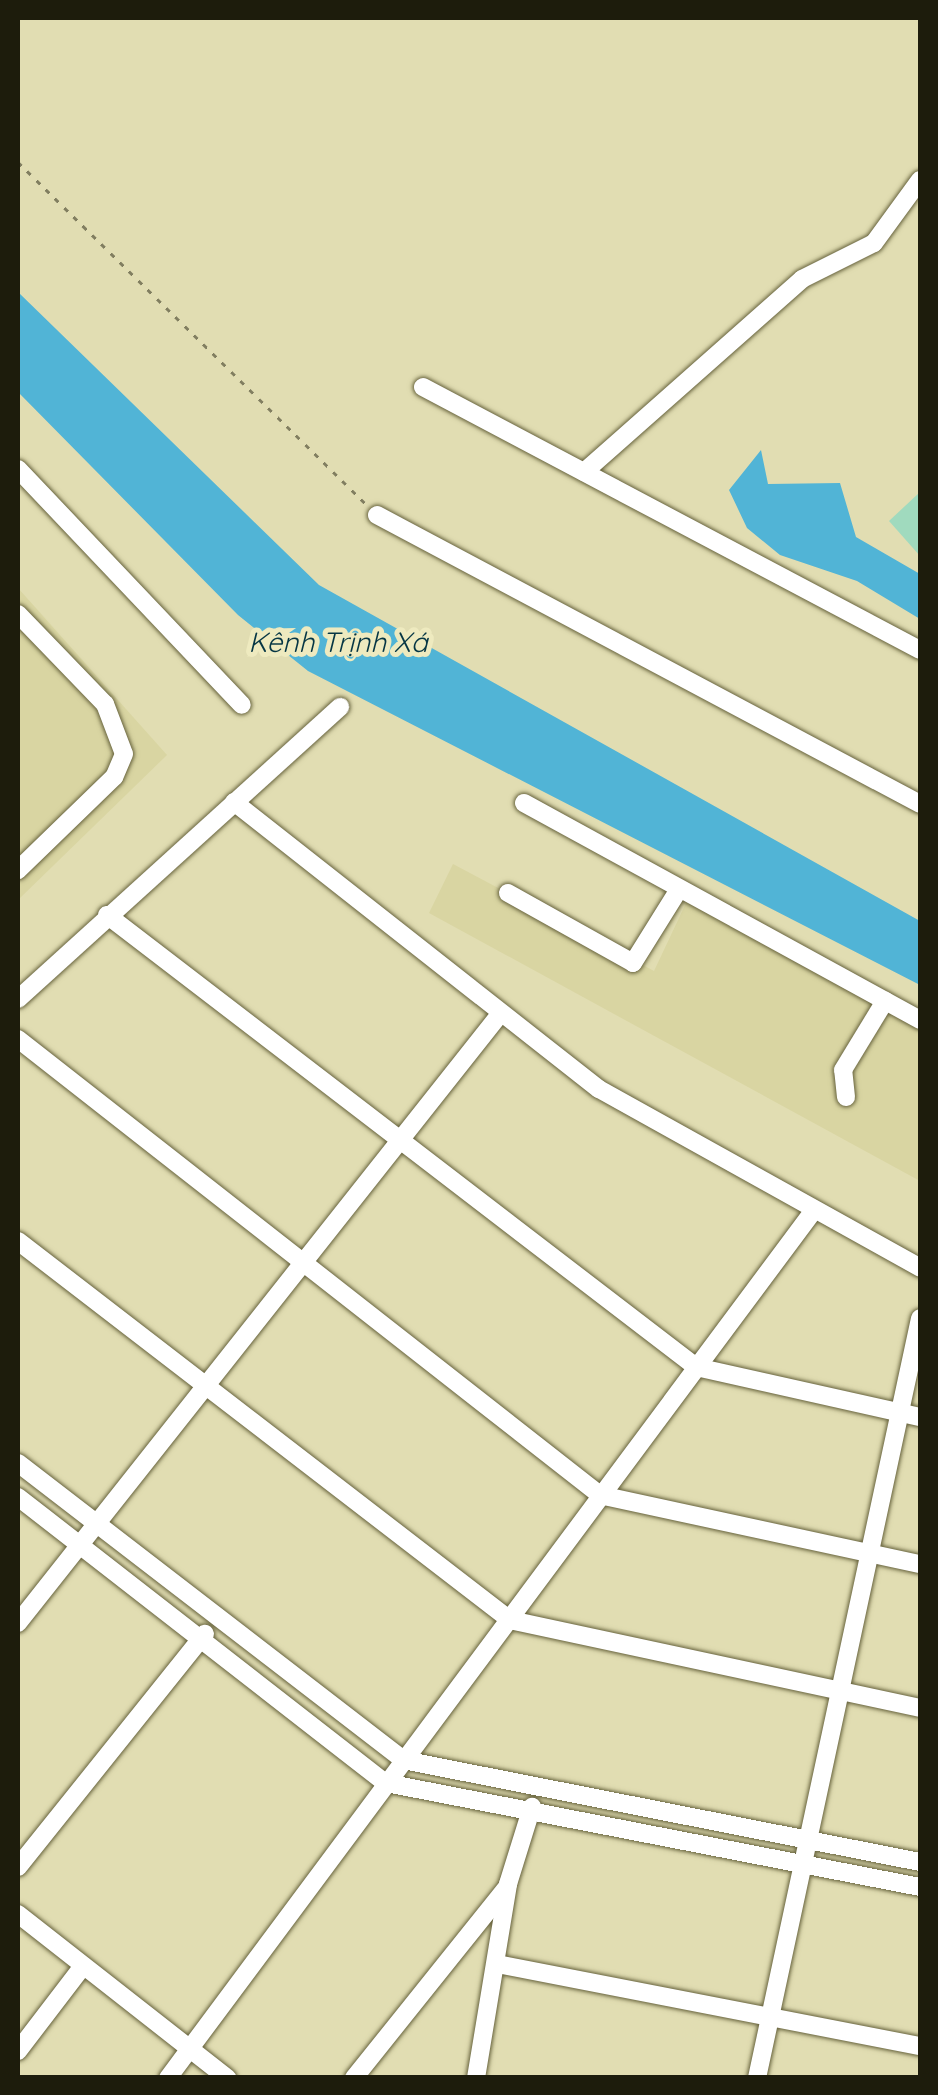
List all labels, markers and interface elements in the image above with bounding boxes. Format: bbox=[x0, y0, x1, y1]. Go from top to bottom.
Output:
water label: Kênh Trịnh Xá bbox=[248, 625, 428, 659]

